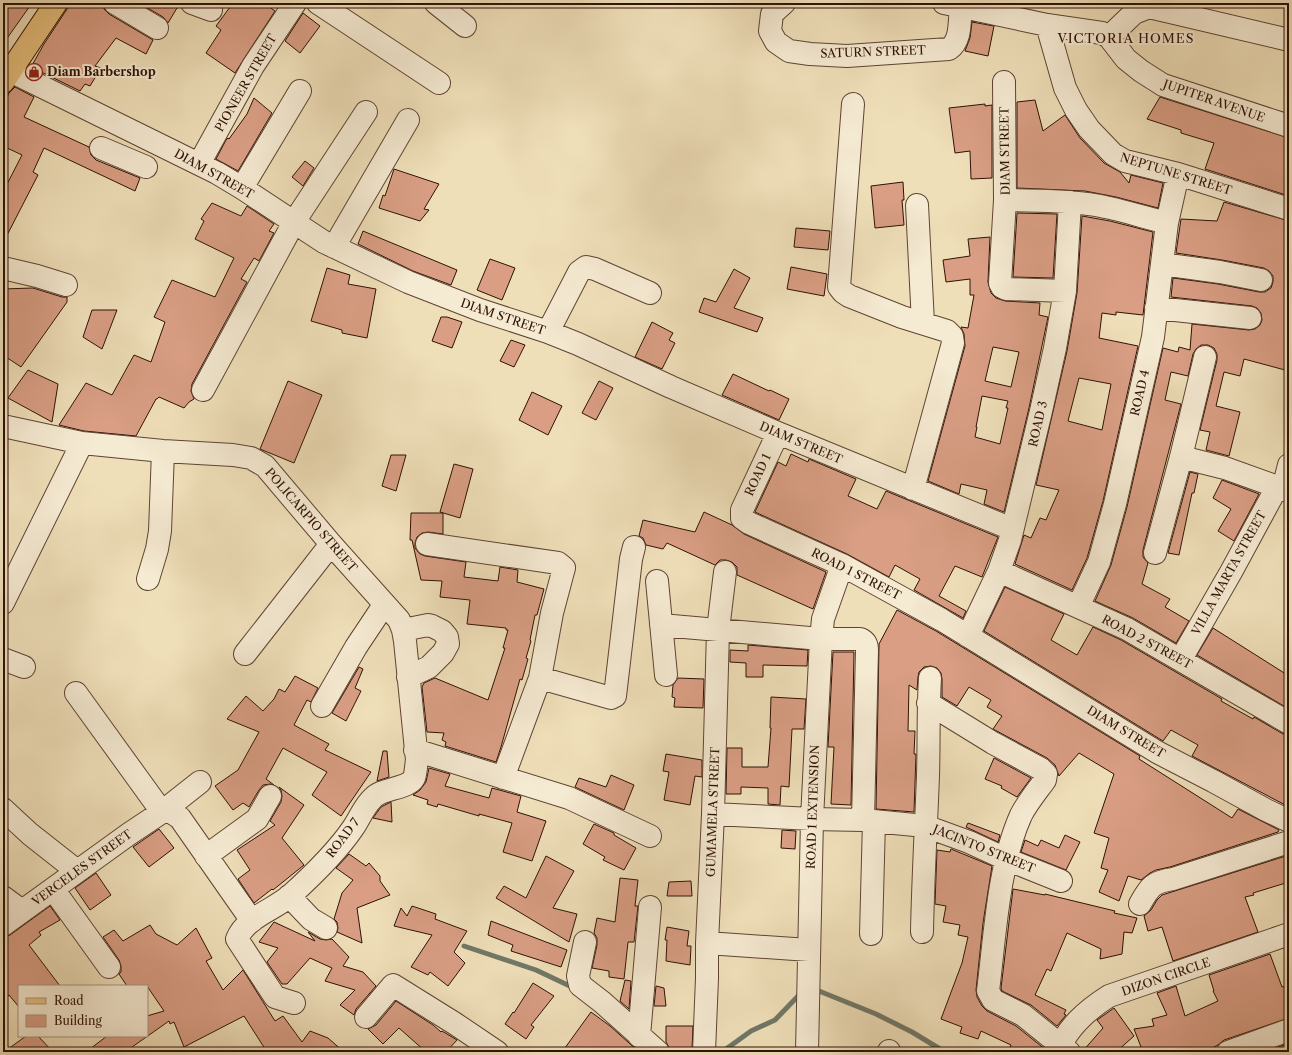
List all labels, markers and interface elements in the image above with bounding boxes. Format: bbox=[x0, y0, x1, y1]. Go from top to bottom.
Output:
district label: VICTORIA HOMES bbox=[1056, 30, 1195, 46]
street label: PIONEER STREET bbox=[211, 31, 280, 134]
street label: SATURN STREET bbox=[820, 42, 926, 61]
shop icon: Diam Barbershop bbox=[24, 62, 44, 82]
place label: Diam Barbershop bbox=[47, 64, 156, 79]
street label: JUPITER AVENUE bbox=[1159, 75, 1267, 125]
street label: DIAM STREET bbox=[996, 106, 1013, 196]
street label: DIAM STREET bbox=[172, 145, 257, 202]
street label: NEPTUNE STREET bbox=[1118, 149, 1234, 198]
street label: DIAM STREET bbox=[459, 295, 548, 338]
street label: ROAD 4 bbox=[1127, 368, 1152, 417]
street label: ROAD 3 bbox=[1025, 399, 1050, 448]
street label: DIAM STREET bbox=[757, 418, 845, 467]
street label: ROAD 1 bbox=[741, 451, 774, 498]
street label: POLICARPIO STREET bbox=[262, 465, 361, 575]
street label: VILLA MARTA STREET bbox=[1188, 508, 1269, 639]
street label: ROAD 1 STREET bbox=[809, 544, 904, 603]
street label: ROAD 2 STREET bbox=[1099, 611, 1195, 672]
street label: DIAM STREET bbox=[1084, 702, 1168, 761]
street label: ROAD 1 EXTENSION bbox=[803, 744, 822, 869]
street label: GUMAMELA STREET bbox=[703, 747, 722, 877]
street label: ROAD 7 bbox=[323, 815, 362, 861]
street label: JACINTO STREET bbox=[929, 820, 1038, 876]
street label: VERCELES STREET bbox=[28, 826, 135, 910]
street label: DIZON CIRCLE bbox=[1119, 954, 1212, 999]
legend bbox=[18, 985, 148, 1037]
text: Road bbox=[54, 993, 84, 1008]
text: Building bbox=[54, 1013, 102, 1028]

